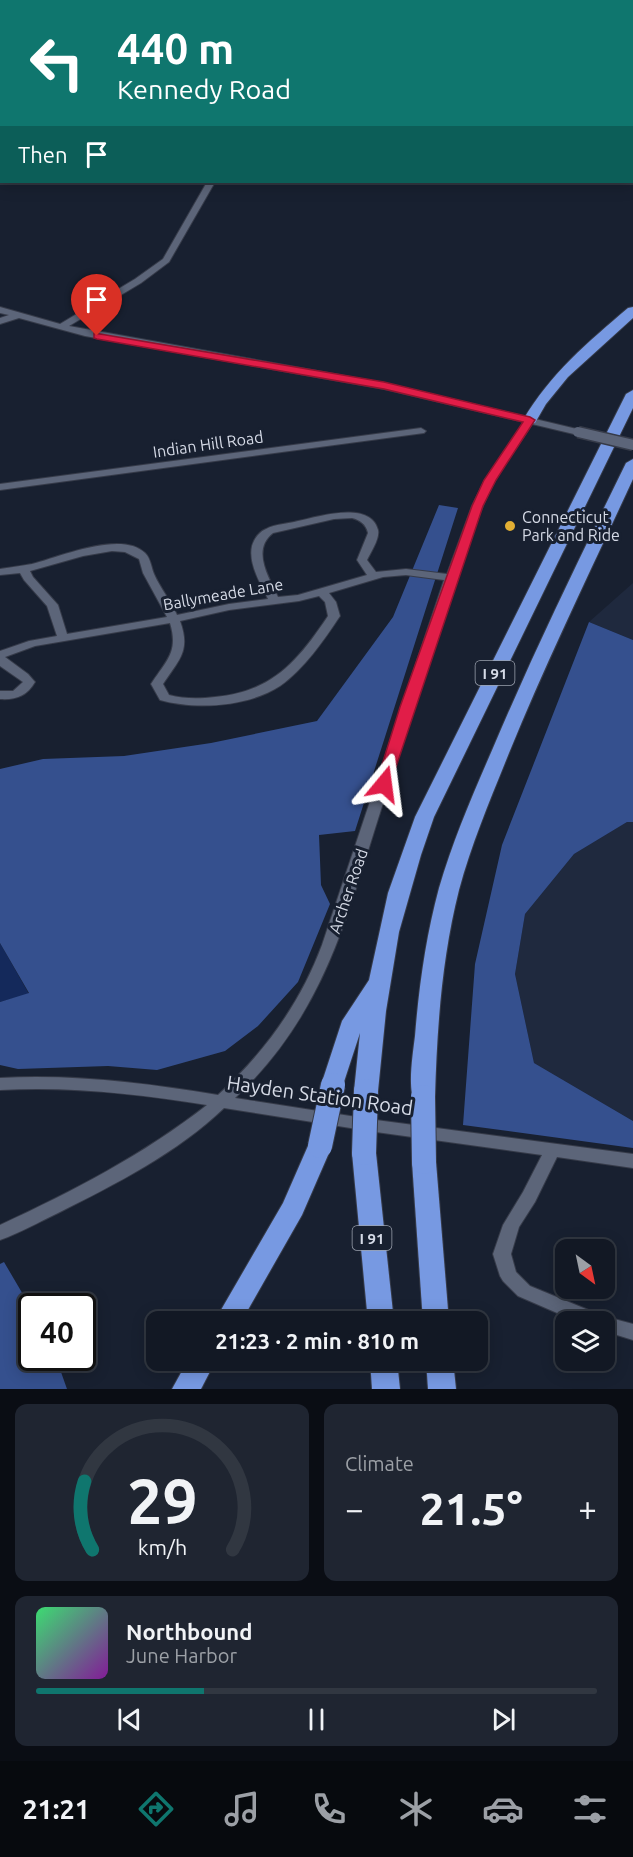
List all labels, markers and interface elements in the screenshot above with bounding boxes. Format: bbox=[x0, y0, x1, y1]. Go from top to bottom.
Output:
icon: left bbox=[18, 24, 96, 102]
text: 440 m bbox=[117, 25, 234, 72]
text: Kennedy Road bbox=[117, 74, 291, 104]
icon: arrive bbox=[80, 138, 113, 171]
text: Then bbox=[18, 142, 68, 167]
pin bbox=[71, 274, 122, 336]
icon: arrive bbox=[80, 283, 113, 316]
street label: Indian Hill Road bbox=[152, 427, 264, 461]
place label: Connecticut Park and Ride bbox=[522, 508, 620, 544]
marker: Connecticut Park and Ride bbox=[503, 519, 517, 533]
street label: Ballymeade Lane bbox=[162, 575, 284, 613]
road number: I 91 bbox=[476, 661, 514, 685]
position arrow bbox=[352, 752, 416, 816]
street label: Archer Road bbox=[325, 846, 371, 936]
street label: Hayden Station Road bbox=[225, 1071, 415, 1119]
road number: I 91 bbox=[352, 1226, 392, 1250]
north arrow bbox=[555, 1239, 615, 1299]
map controls bbox=[555, 1239, 615, 1371]
speed limit sign: 40 bbox=[18, 1293, 96, 1371]
button: layers bbox=[555, 1311, 615, 1371]
text: 21:23 · 2 min · 810 m bbox=[215, 1328, 419, 1353]
text: Climate bbox=[345, 1452, 414, 1475]
text: 29 bbox=[127, 1466, 197, 1536]
text: 21.5° bbox=[419, 1483, 523, 1534]
text: − bbox=[345, 1490, 364, 1527]
text: + bbox=[578, 1490, 597, 1527]
text: km/h bbox=[137, 1535, 187, 1559]
text: Northbound bbox=[126, 1619, 252, 1644]
text: June Harbor bbox=[126, 1644, 237, 1667]
icon: previous bbox=[113, 1703, 146, 1736]
icon: pause bbox=[300, 1703, 333, 1736]
icon: next bbox=[487, 1703, 520, 1736]
icon: directions bbox=[135, 1788, 177, 1830]
icon: music bbox=[221, 1788, 263, 1830]
icon: phone bbox=[308, 1788, 350, 1830]
icon: climate bbox=[395, 1788, 437, 1830]
icon: car bbox=[482, 1788, 524, 1830]
icon: filters bbox=[569, 1788, 611, 1830]
text: 21:21 bbox=[22, 1794, 90, 1824]

